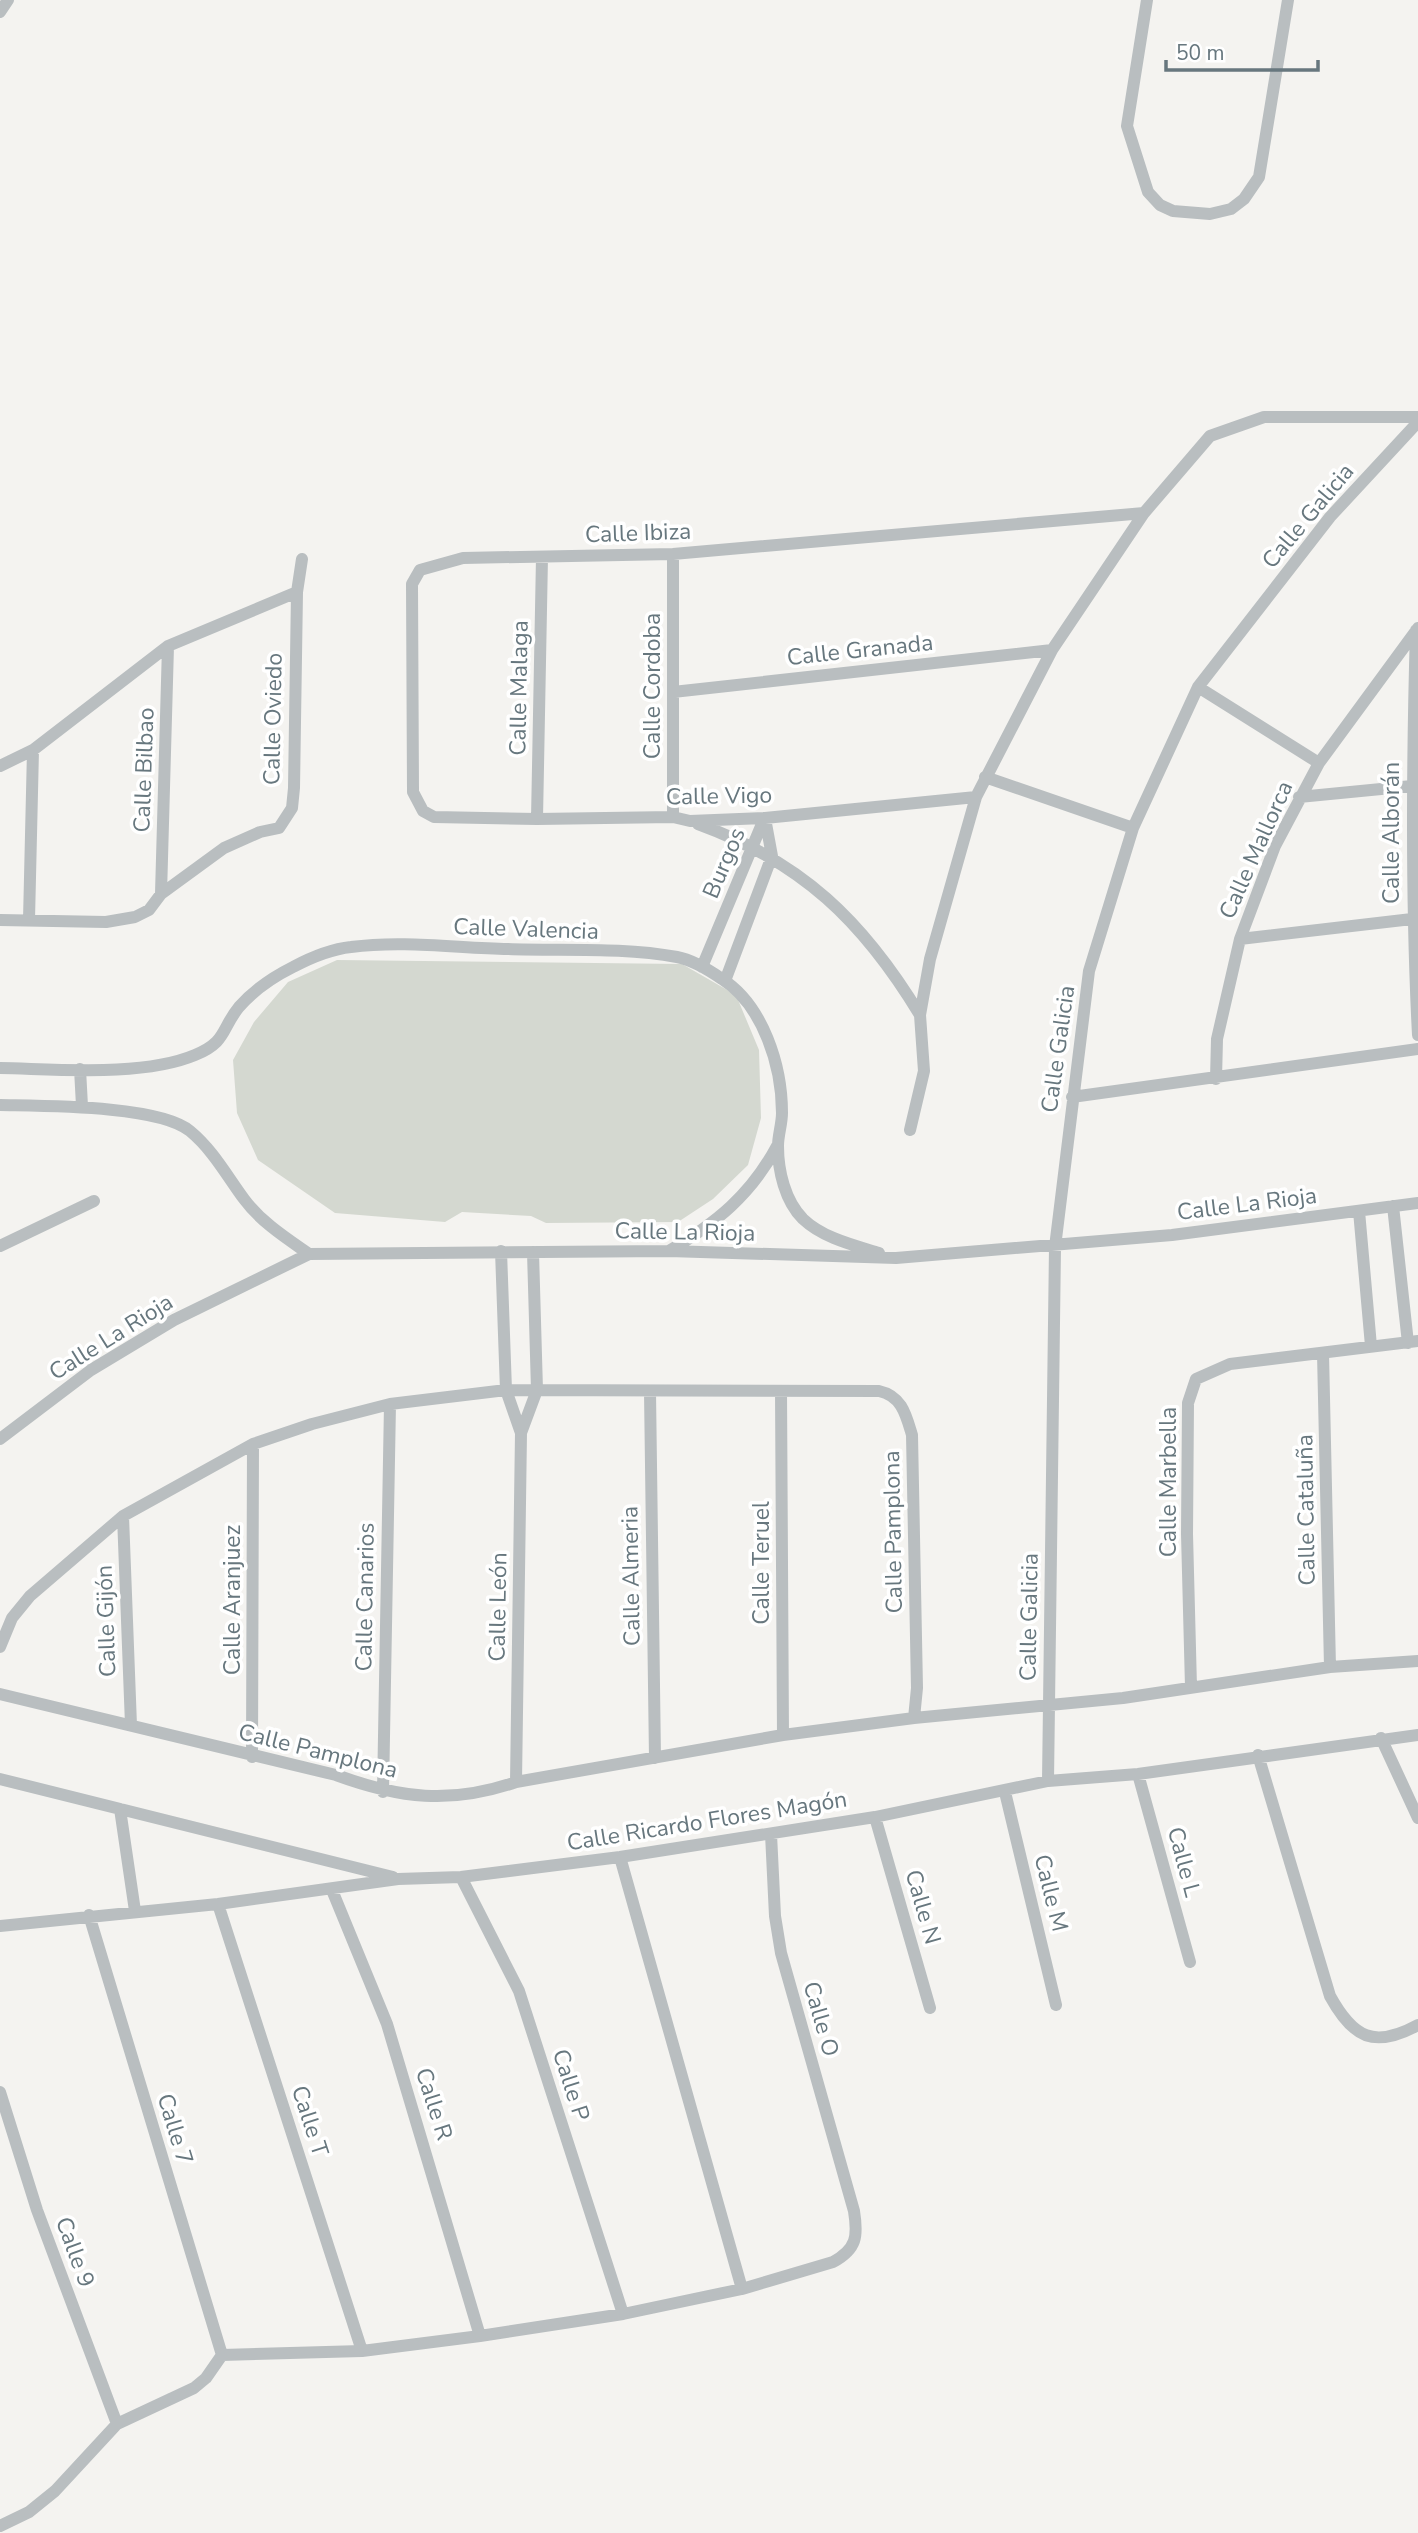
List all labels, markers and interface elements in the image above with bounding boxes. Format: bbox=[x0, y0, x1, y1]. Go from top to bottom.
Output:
scale bar bbox=[1166, 28, 1318, 72]
text: 50 m bbox=[1176, 39, 1225, 67]
street label: Calle Galicia bbox=[1255, 457, 1361, 575]
street label: Calle Ibiza bbox=[584, 516, 692, 550]
street label: Calle Cordoba bbox=[637, 613, 668, 759]
street label: Calle Malaga bbox=[502, 620, 536, 756]
street label: Calle Granada bbox=[785, 627, 935, 673]
street label: Calle Oviedo bbox=[256, 653, 290, 785]
street label: Calle Bilbao bbox=[126, 707, 162, 833]
street label: Calle Alborán bbox=[1376, 762, 1407, 904]
street label: Calle Mallorca bbox=[1212, 776, 1300, 924]
street label: Calle Vigo bbox=[666, 780, 772, 812]
street label: Burgos bbox=[695, 823, 753, 903]
street label: Calle Valencia bbox=[453, 911, 599, 947]
street label: Calle Galicia bbox=[1034, 983, 1082, 1115]
street label: Calle La Rioja bbox=[1175, 1180, 1319, 1228]
street label: Calle La Rioja bbox=[614, 1215, 756, 1249]
street label: Calle La Rioja bbox=[43, 1287, 179, 1387]
street label: Calle Marbella bbox=[1153, 1407, 1184, 1557]
street label: Calle Cataluña bbox=[1289, 1434, 1323, 1586]
street label: Calle Pamplona bbox=[876, 1450, 910, 1614]
street label: Calle Teruel bbox=[746, 1501, 777, 1625]
street label: Calle Almeria bbox=[614, 1506, 648, 1646]
street label: Calle Canarios bbox=[348, 1522, 382, 1672]
street label: Calle Aranjuez bbox=[217, 1525, 248, 1675]
street label: Calle León bbox=[482, 1552, 514, 1662]
street label: Calle Galicia bbox=[1012, 1553, 1046, 1681]
street label: Calle Gijón bbox=[89, 1564, 123, 1678]
street label: Calle Pamplona bbox=[235, 1716, 401, 1786]
street label: Calle Ricardo Flores Magón bbox=[565, 1784, 849, 1858]
street label: Calle L bbox=[1160, 1823, 1208, 1901]
street label: Calle M bbox=[1026, 1851, 1076, 1935]
street label: Calle N bbox=[898, 1866, 948, 1948]
street label: Calle O bbox=[796, 1978, 846, 2060]
street label: Calle P bbox=[545, 2045, 597, 2125]
street label: Calle R bbox=[408, 2064, 460, 2144]
street label: Calle T bbox=[284, 2082, 336, 2161]
street label: Calle 7 bbox=[150, 2090, 200, 2168]
street label: Calle 9 bbox=[48, 2213, 102, 2291]

